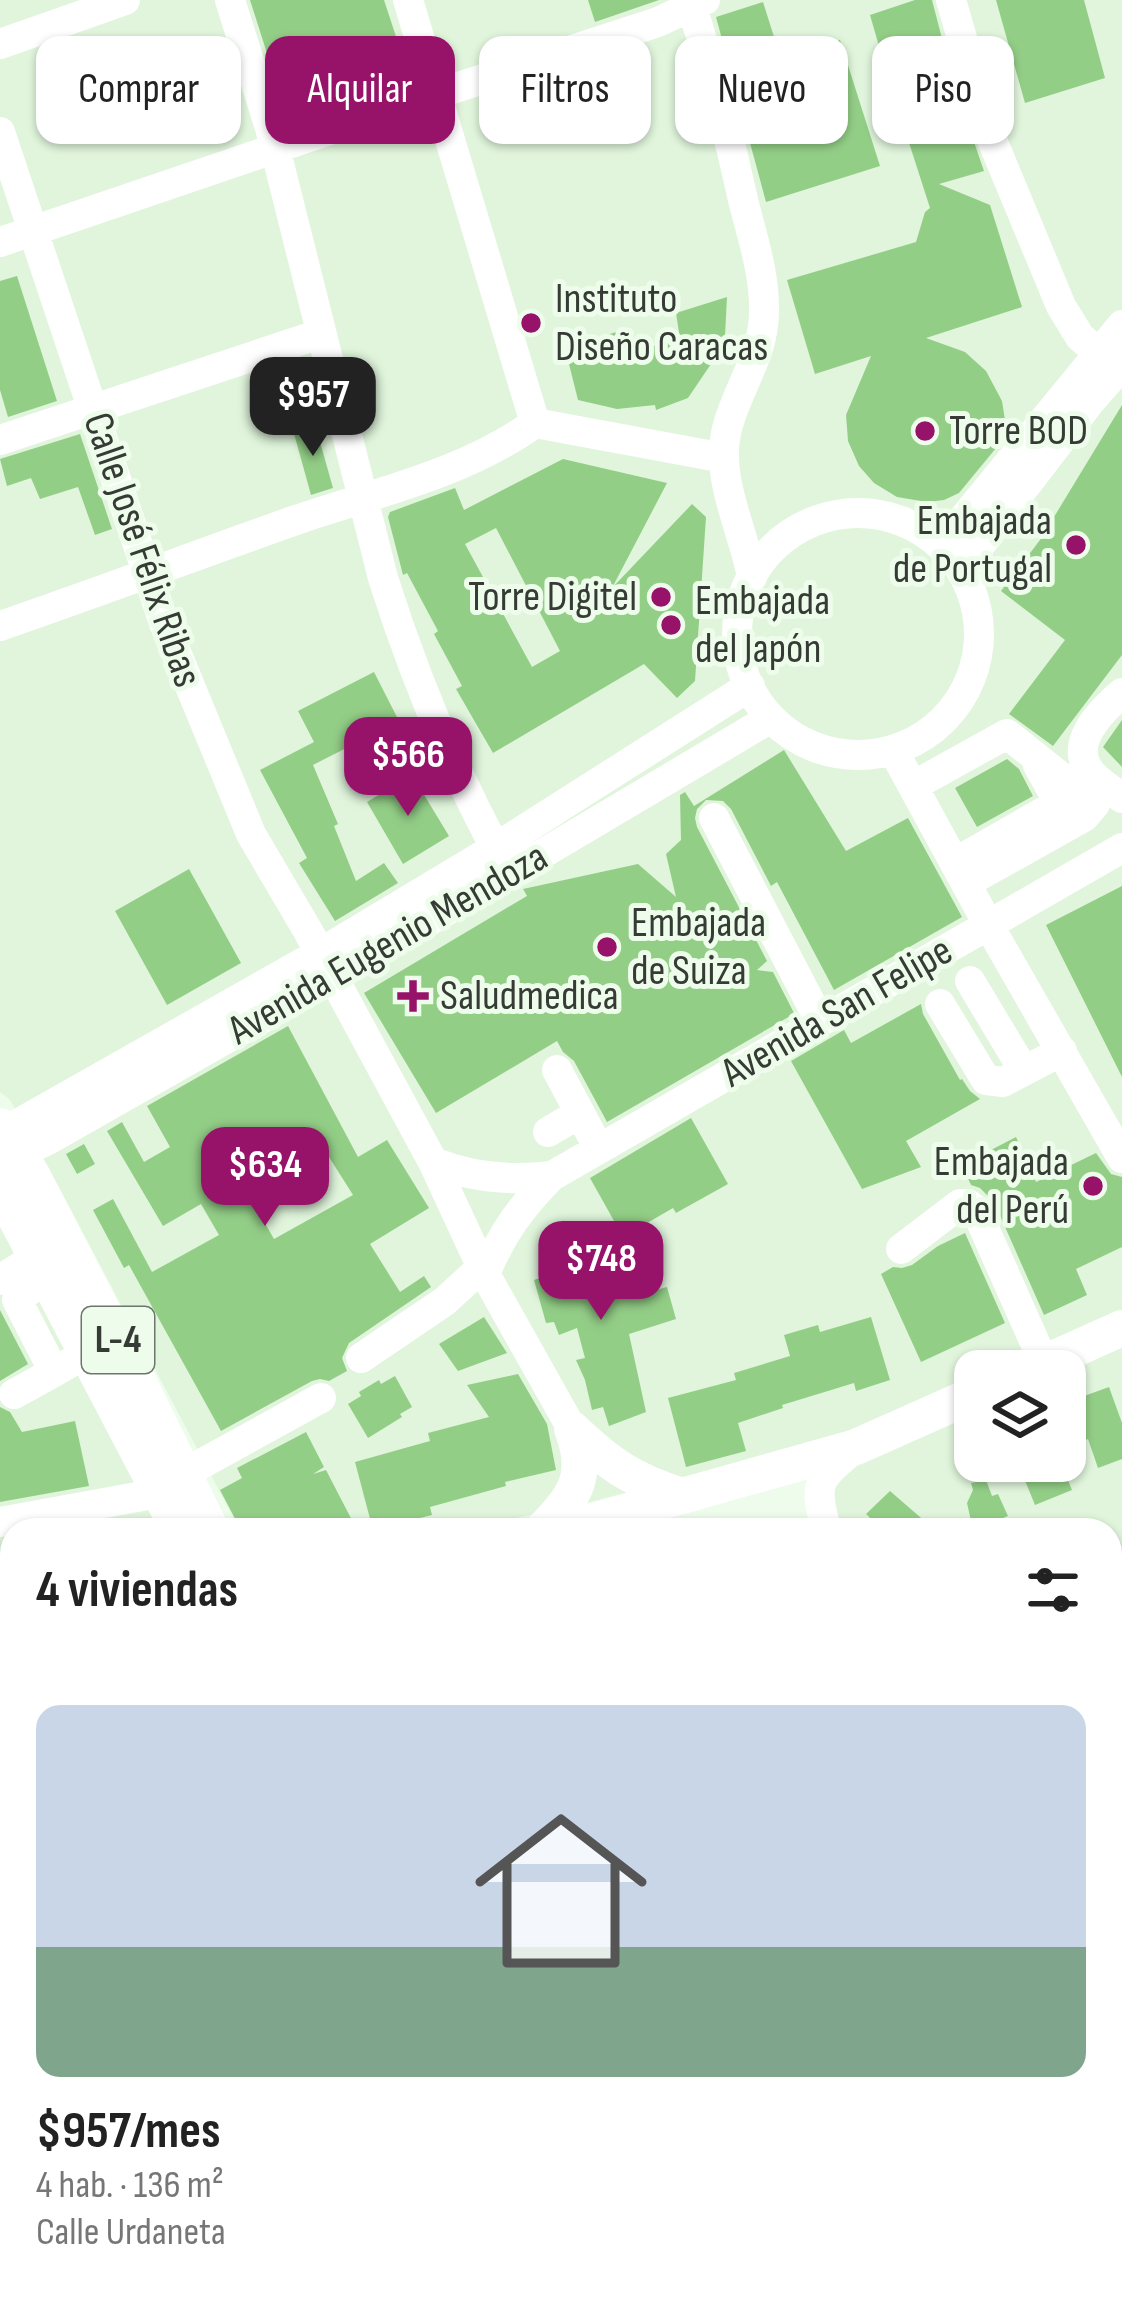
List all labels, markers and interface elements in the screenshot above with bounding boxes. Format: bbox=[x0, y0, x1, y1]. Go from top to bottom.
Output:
chip: Comprar bbox=[36, 36, 241, 144]
chip: Alquilar bbox=[265, 36, 455, 144]
chip: Filtros bbox=[479, 36, 651, 144]
chip: Nuevo bbox=[675, 36, 848, 144]
chip: Piso bbox=[872, 36, 1014, 144]
place label: Instituto Diseño Caracas bbox=[555, 274, 768, 373]
marker: Instituto Diseño Caracas bbox=[518, 310, 544, 336]
pin: $957 bbox=[242, 357, 384, 459]
text: $957 bbox=[277, 372, 349, 419]
street label: Calle José Félix Ribas bbox=[71, 406, 213, 694]
place label: Torre BOD bbox=[949, 406, 1088, 457]
marker: Torre BOD bbox=[912, 418, 938, 444]
place label: Embajada de Portugal bbox=[893, 496, 1052, 595]
marker: Embajada de Portugal bbox=[1063, 532, 1089, 558]
place label: Torre Digitel bbox=[468, 572, 637, 623]
place label: Embajada del Japón bbox=[695, 576, 830, 675]
marker: Torre Digitel bbox=[648, 584, 674, 610]
marker: Embajada del Japón bbox=[658, 612, 684, 638]
pin: $566 bbox=[337, 717, 479, 819]
text: $566 bbox=[371, 732, 445, 779]
street label: Avenida Eugenio Mendoza bbox=[218, 832, 557, 1057]
place label: Embajada de Suiza bbox=[631, 898, 766, 997]
street label: Avenida San Felipe bbox=[712, 925, 962, 1099]
marker: Embajada de Suiza bbox=[594, 934, 620, 960]
place label: Saludmedica bbox=[440, 971, 619, 1022]
marker: Saludmedica bbox=[397, 980, 429, 1012]
pin: $634 bbox=[194, 1127, 336, 1229]
place label: Embajada del Perú bbox=[934, 1137, 1069, 1236]
text: $634 bbox=[228, 1142, 302, 1189]
marker: Embajada del Perú bbox=[1080, 1173, 1106, 1199]
pin: $748 bbox=[530, 1221, 672, 1323]
text: $748 bbox=[565, 1236, 637, 1283]
road number: L-4 bbox=[82, 1307, 154, 1373]
map controls bbox=[954, 1350, 1086, 1482]
button: layers bbox=[954, 1350, 1086, 1482]
icon: filters bbox=[1020, 1557, 1086, 1623]
text: 4 viviendas bbox=[36, 1560, 238, 1621]
icon: home bbox=[453, 1783, 669, 1999]
text: $957/mes bbox=[36, 2101, 221, 2162]
text: 4 hab. · 136 m² bbox=[36, 2162, 224, 2209]
text: Calle Urdaneta bbox=[36, 2209, 226, 2256]

